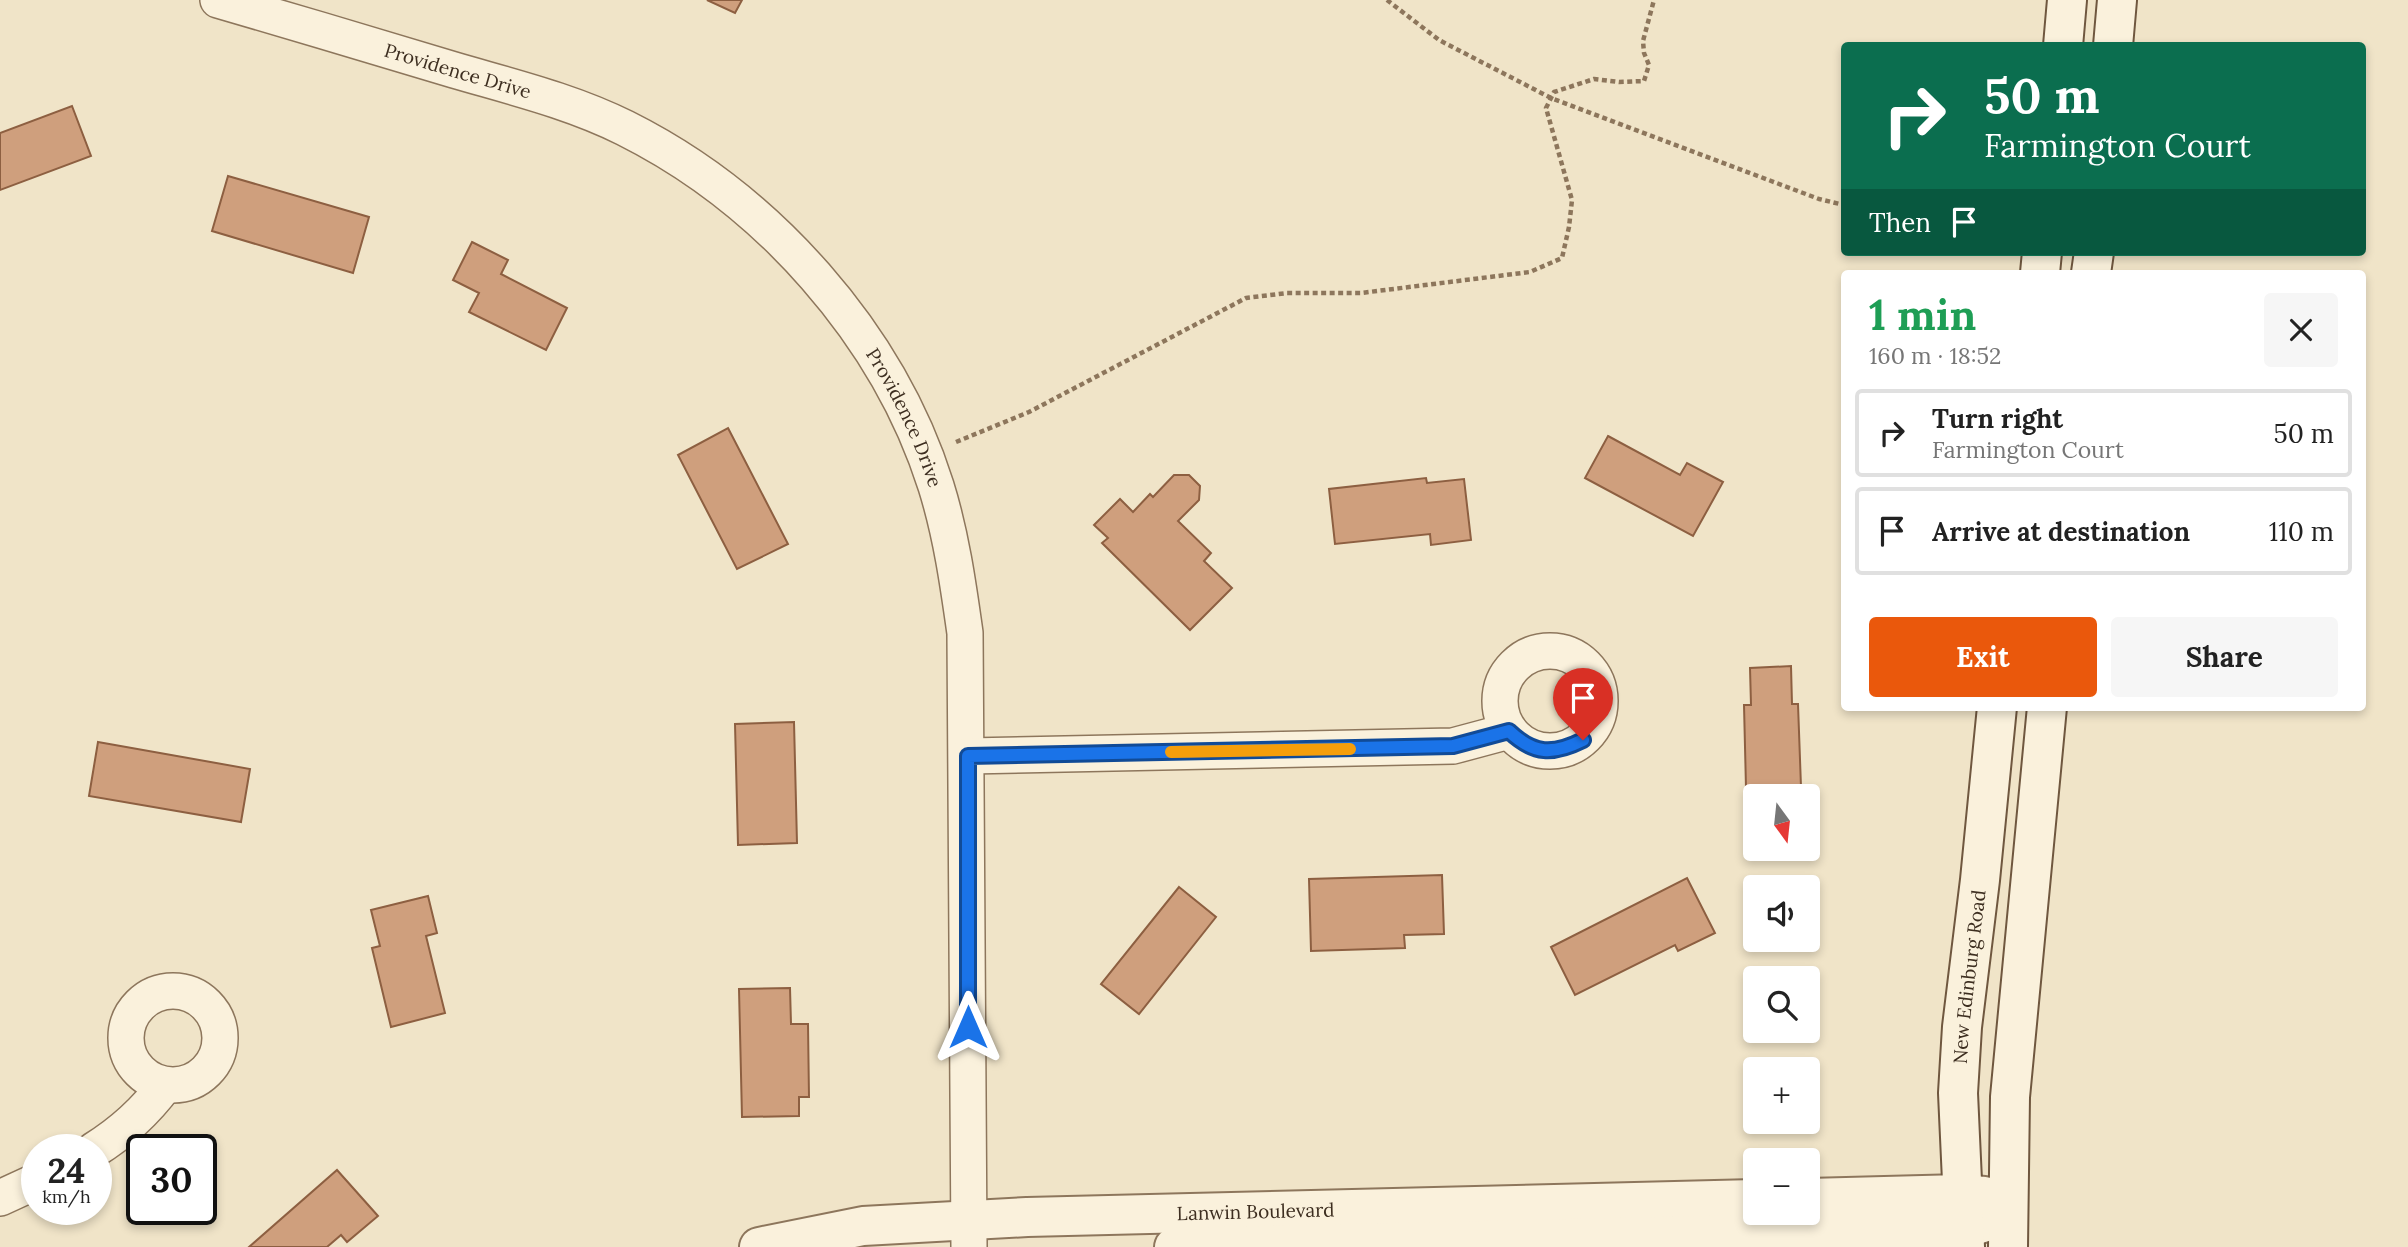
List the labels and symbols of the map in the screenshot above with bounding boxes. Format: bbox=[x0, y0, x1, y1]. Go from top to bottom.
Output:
street label: Providence Drive bbox=[381, 38, 534, 104]
street label: Providence Drive bbox=[861, 343, 948, 490]
pin bbox=[1553, 668, 1613, 740]
north arrow bbox=[1743, 784, 1820, 861]
street label: New Edinburg Road bbox=[1948, 888, 1991, 1064]
position arrow bbox=[931, 990, 1005, 1064]
speed limit sign: 30 bbox=[126, 1134, 217, 1225]
street label: Lanwin Boulevard bbox=[1176, 1197, 1335, 1225]

